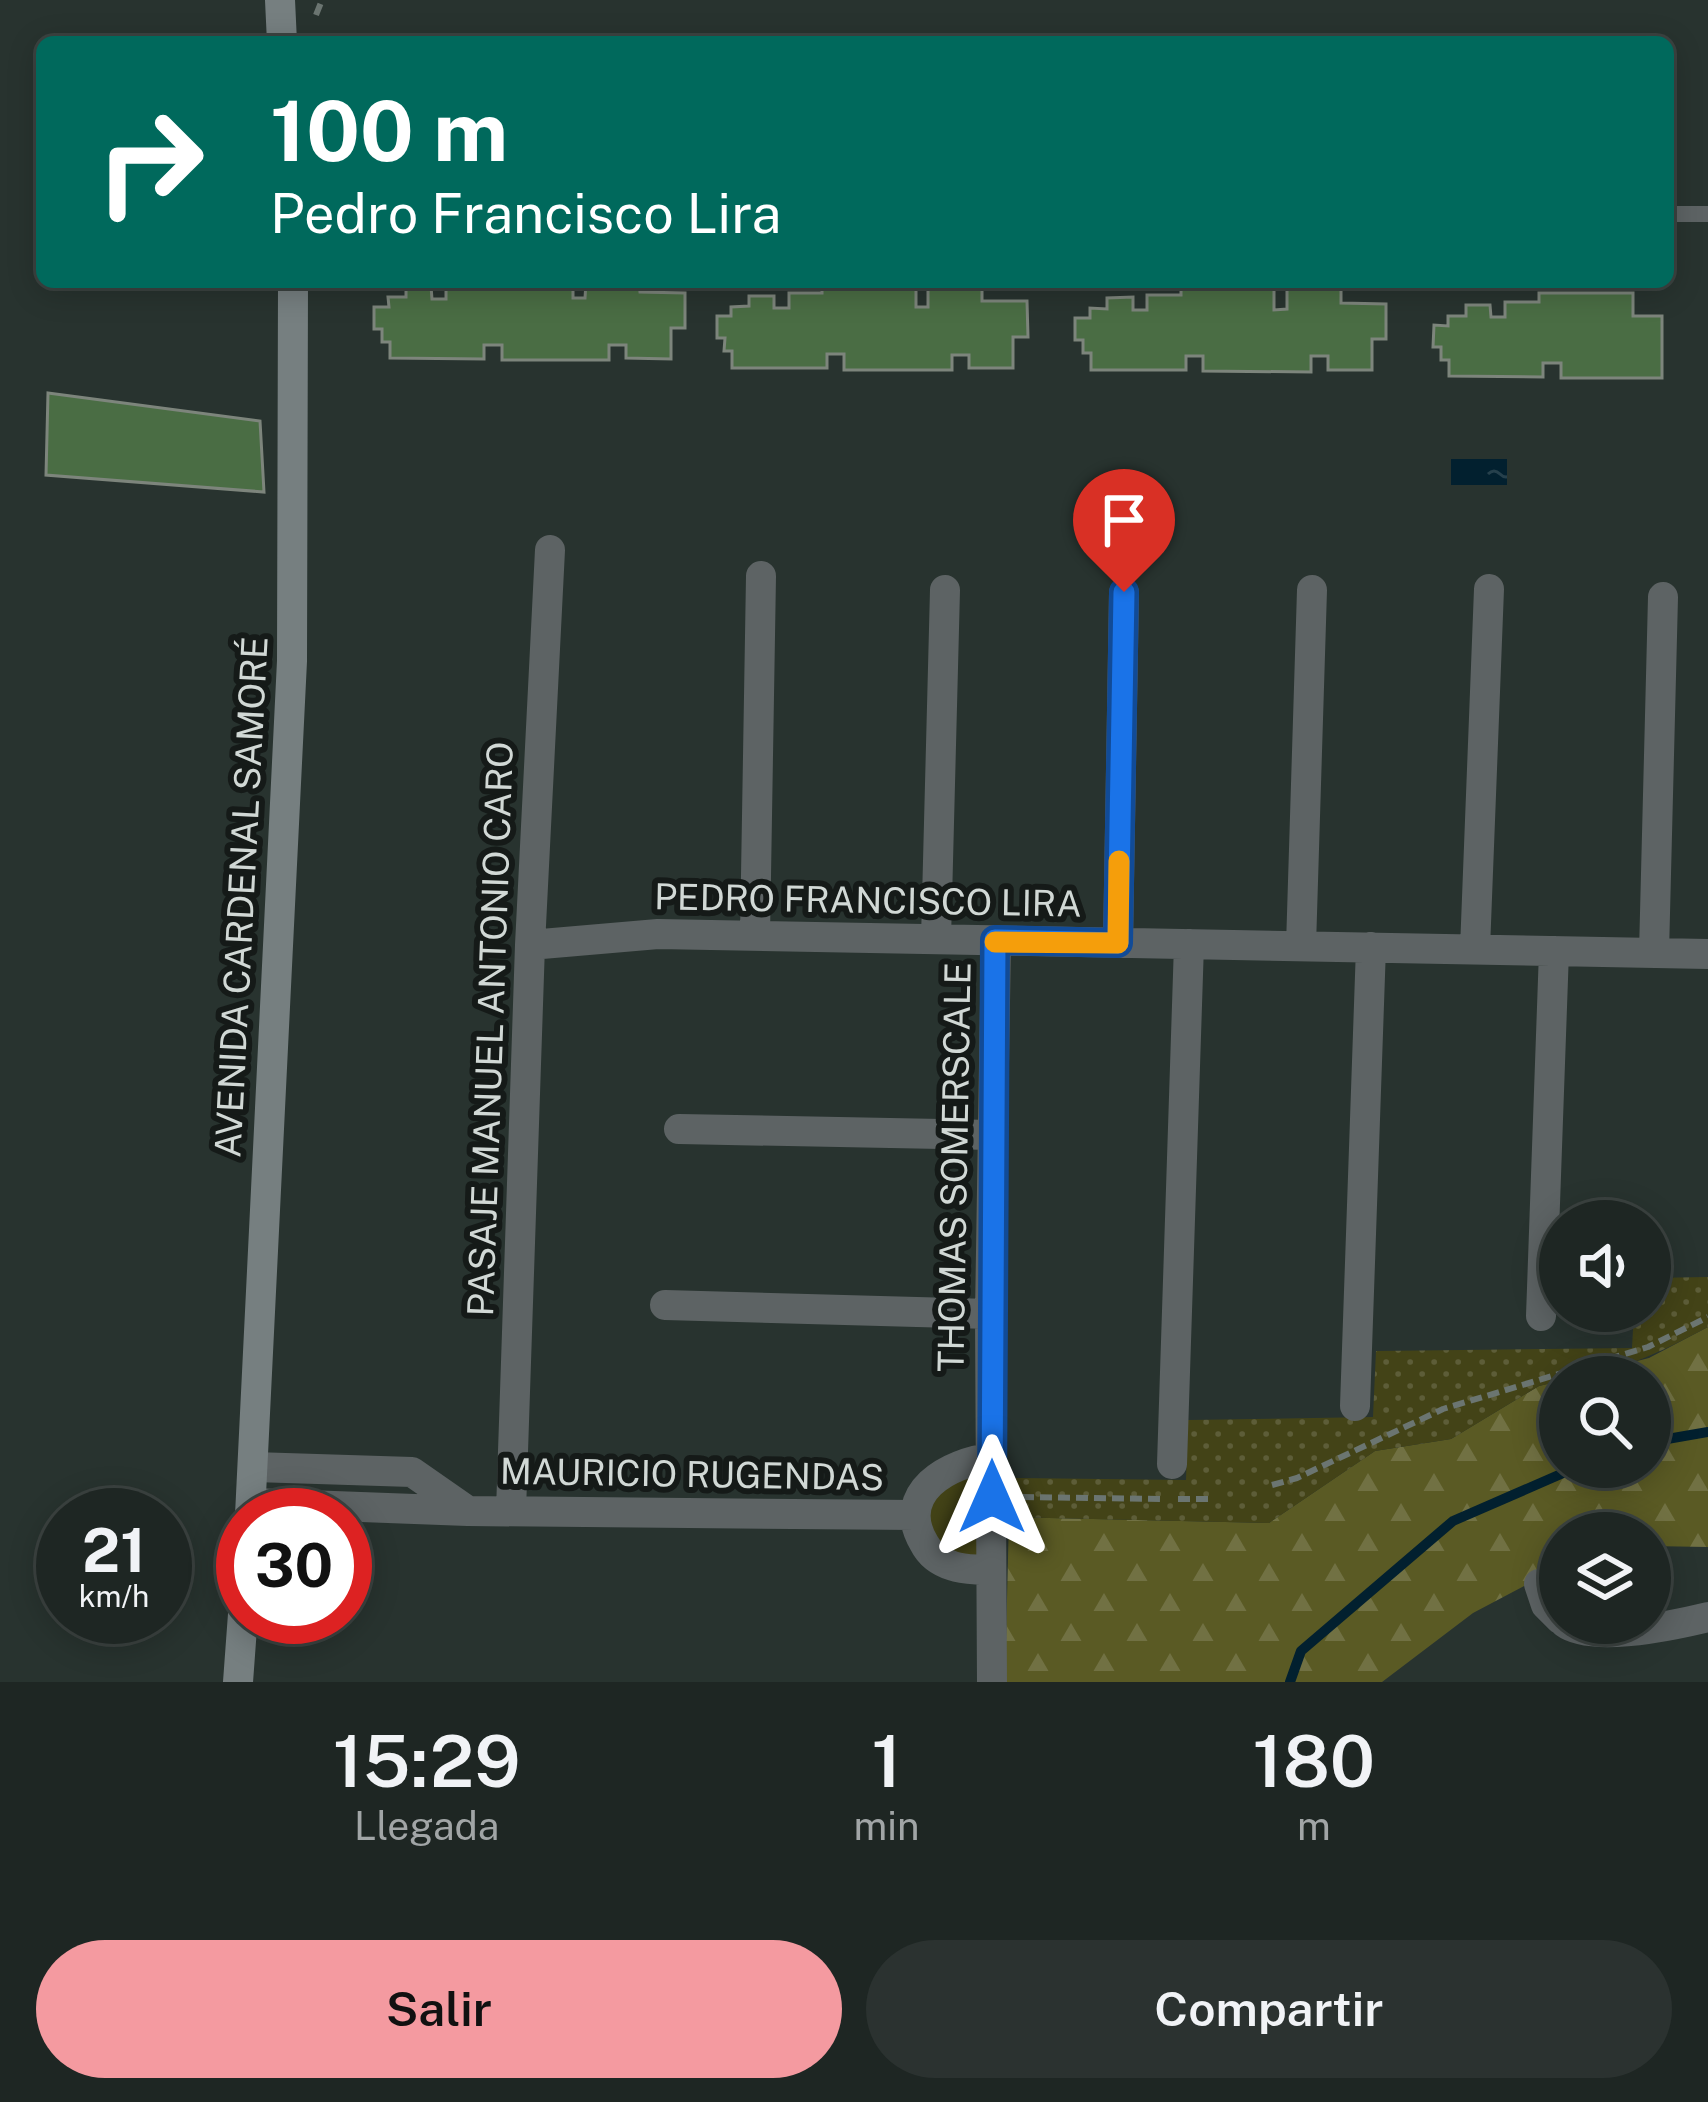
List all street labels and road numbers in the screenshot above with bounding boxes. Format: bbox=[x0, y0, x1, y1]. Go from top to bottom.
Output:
street label: AVENIDA CARDENAL SAMORÉ bbox=[206, 635, 276, 1159]
street label: PASAJE MANUEL ANTONIO CARO bbox=[459, 741, 521, 1317]
street label: PEDRO FRANCISCO LIRA bbox=[654, 875, 1082, 925]
street label: THOMAS SOMERSCALE bbox=[929, 962, 979, 1372]
street label: MAURICIO RUGENDAS bbox=[500, 1450, 884, 1498]

